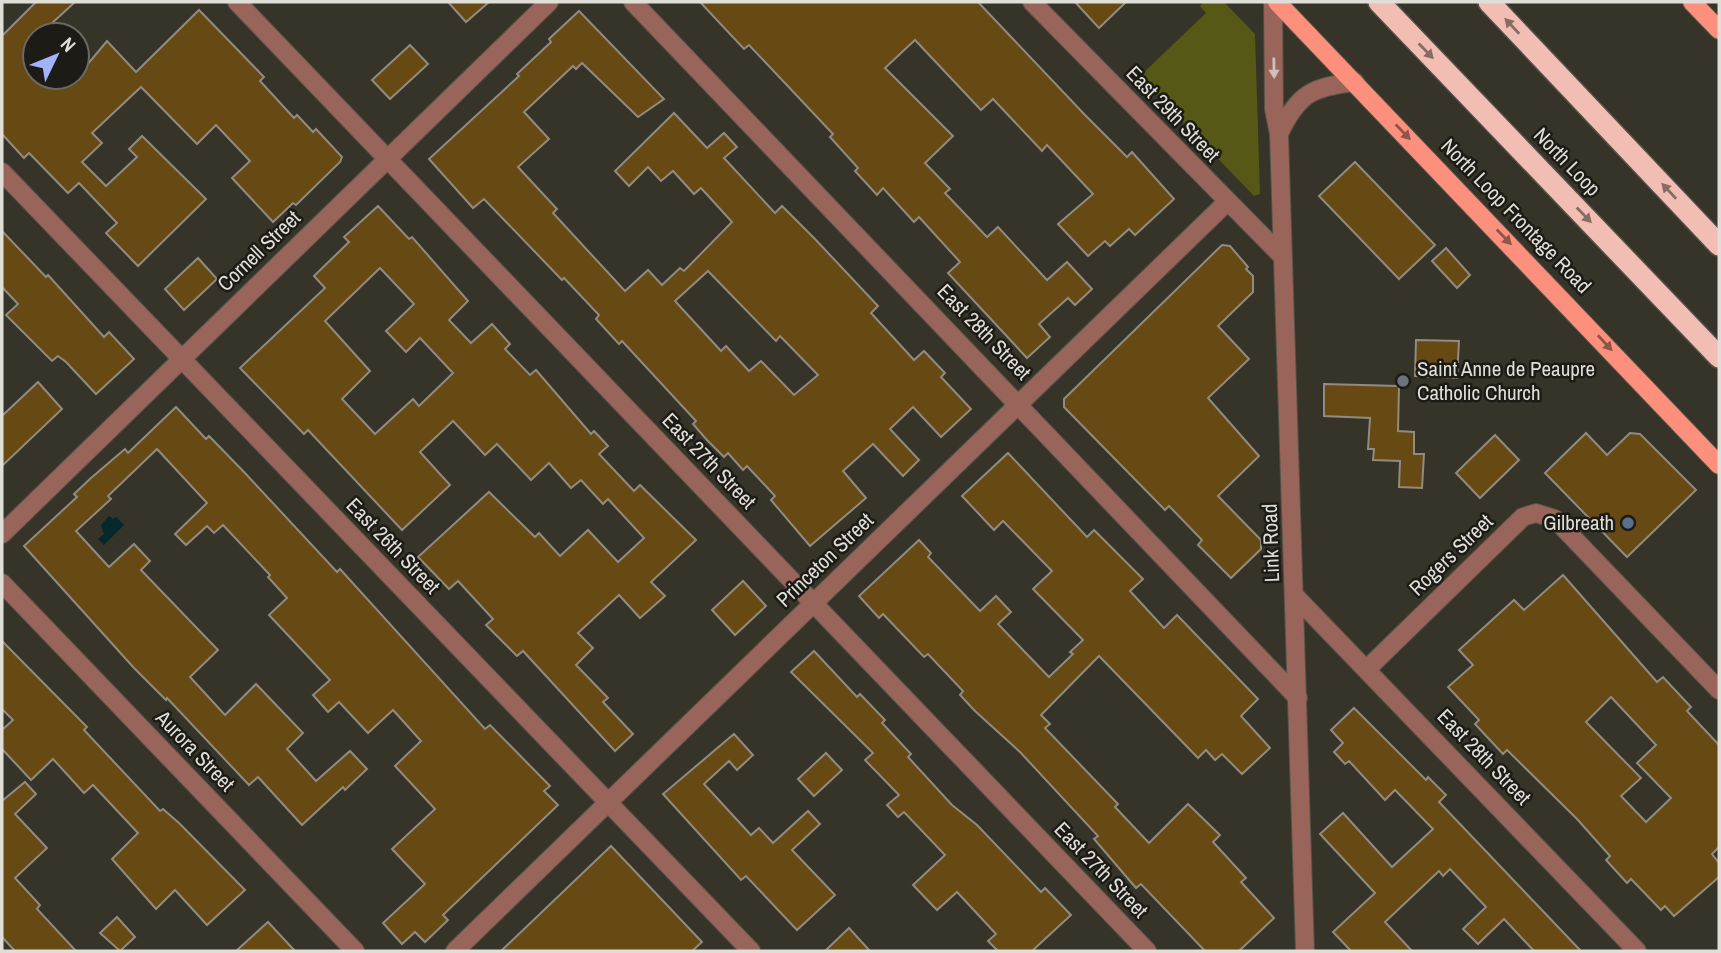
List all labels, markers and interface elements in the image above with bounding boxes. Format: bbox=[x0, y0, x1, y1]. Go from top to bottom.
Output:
one-way arrow bbox=[1505, 18, 1521, 35]
north arrow bbox=[21, 21, 91, 91]
text: N bbox=[55, 31, 82, 57]
one-way arrow bbox=[1417, 42, 1433, 59]
one-way arrow bbox=[1268, 57, 1280, 79]
street label: East 29th Street bbox=[1120, 59, 1227, 168]
street label: North Loop bbox=[1527, 121, 1607, 202]
one-way arrow bbox=[1394, 123, 1411, 140]
street label: North Loop Frontage Road bbox=[1435, 132, 1598, 299]
one-way arrow bbox=[1661, 183, 1677, 200]
street label: Cornell Street bbox=[211, 204, 307, 298]
one-way arrow bbox=[1575, 206, 1591, 223]
one-way arrow bbox=[1496, 228, 1512, 245]
street label: East 28th Street bbox=[931, 277, 1038, 386]
one-way arrow bbox=[1597, 334, 1613, 351]
place label: Saint Anne de Peaupre Catholic Church bbox=[1417, 354, 1595, 407]
marker: Saint Anne de Peaupre Catholic Church bbox=[1395, 373, 1411, 389]
street label: East 27th Street bbox=[656, 406, 763, 515]
street label: East 26th Street bbox=[340, 491, 447, 600]
street label: Link Road bbox=[1255, 503, 1286, 583]
street label: Princeton Street bbox=[770, 506, 880, 613]
street label: Rogers Street bbox=[1402, 507, 1499, 602]
place label: Gilbreath bbox=[1543, 508, 1614, 537]
marker: Gilbreath bbox=[1620, 515, 1636, 531]
street label: East 28th Street bbox=[1431, 702, 1538, 811]
street label: Aurora Street bbox=[149, 703, 242, 798]
street label: East 27th Street bbox=[1048, 815, 1155, 924]

